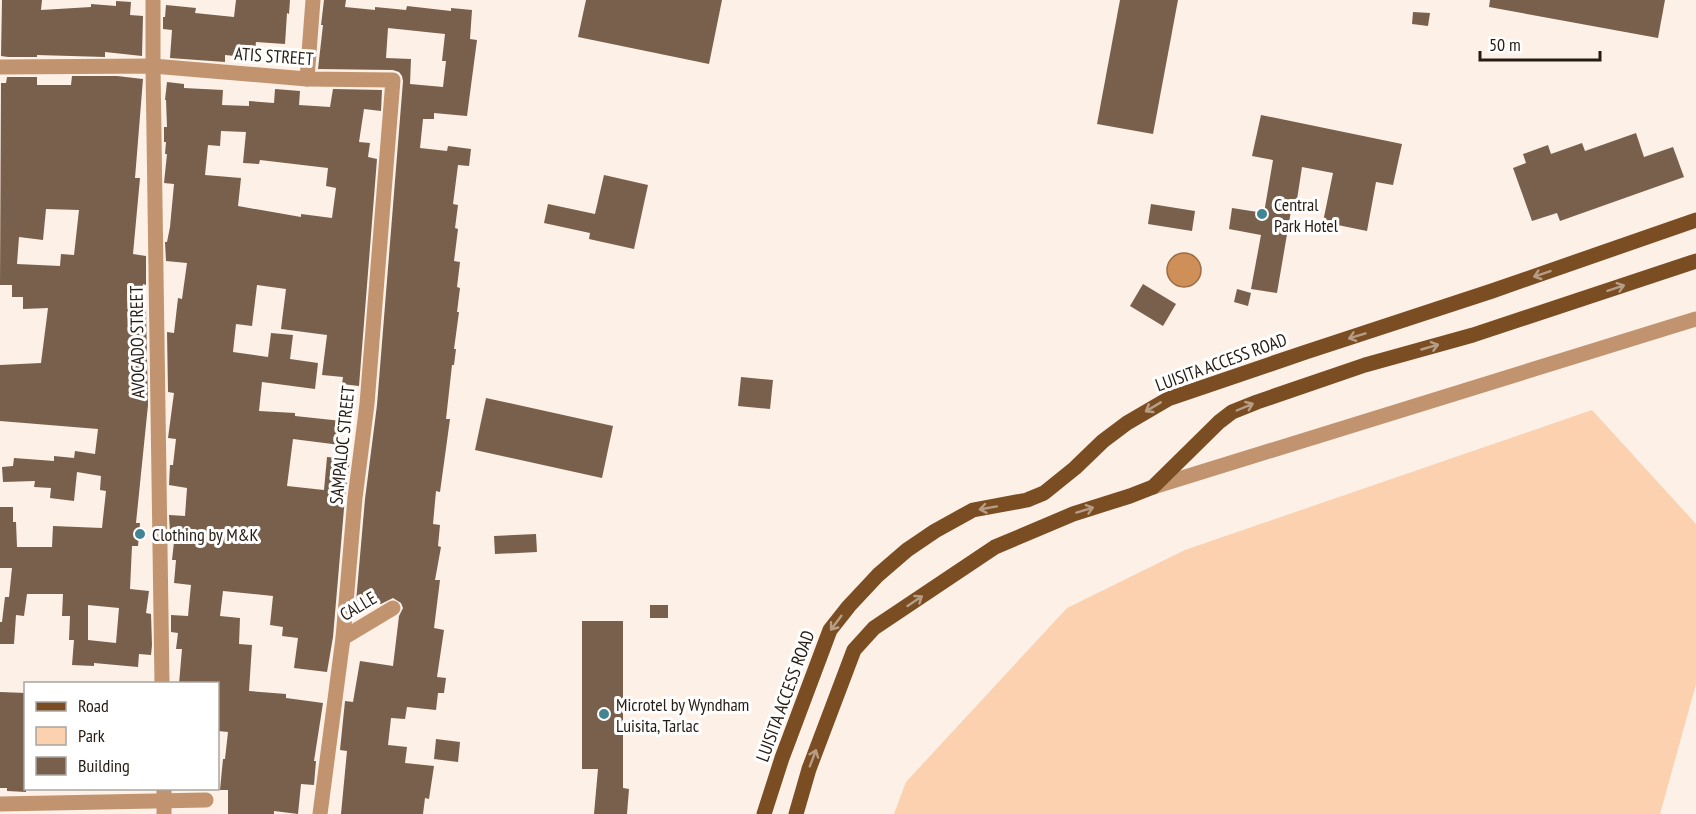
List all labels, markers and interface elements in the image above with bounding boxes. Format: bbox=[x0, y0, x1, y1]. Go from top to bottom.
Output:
scale bar bbox=[1480, 24, 1600, 62]
text: 50 m bbox=[1489, 33, 1521, 56]
street label: ATIS STREET bbox=[234, 42, 314, 70]
place label: Central Park Hotel bbox=[1274, 193, 1339, 237]
marker: Central Park Hotel bbox=[1255, 207, 1269, 221]
one-way arrow bbox=[1533, 269, 1552, 280]
one-way arrow bbox=[1606, 281, 1625, 292]
street label: AVOCADO STREET bbox=[125, 285, 149, 399]
street label: LUISITA ACCESS ROAD bbox=[1152, 328, 1290, 396]
one-way arrow bbox=[1348, 331, 1367, 342]
one-way arrow bbox=[1420, 340, 1439, 352]
street label: SAMPALOC STREET bbox=[324, 385, 360, 505]
one-way arrow bbox=[1235, 401, 1254, 412]
one-way arrow bbox=[1145, 402, 1162, 414]
one-way arrow bbox=[979, 503, 998, 514]
one-way arrow bbox=[1075, 504, 1094, 515]
place label: Clothing by M&K bbox=[152, 523, 258, 546]
marker: Clothing by M&K bbox=[133, 527, 147, 541]
street label: CALLE bbox=[335, 586, 381, 626]
one-way arrow bbox=[907, 595, 923, 607]
one-way arrow bbox=[829, 615, 842, 631]
street label: LUISITA ACCESS ROAD bbox=[751, 627, 819, 765]
legend bbox=[24, 682, 219, 790]
place label: Microtel by Wyndham Luisita, Tarlac bbox=[616, 693, 749, 737]
text: Road bbox=[78, 694, 109, 717]
marker: Microtel by Wyndham Luisita, Tarlac bbox=[597, 707, 611, 721]
text: Park bbox=[78, 724, 105, 747]
one-way arrow bbox=[808, 749, 819, 768]
text: Building bbox=[78, 754, 130, 777]

